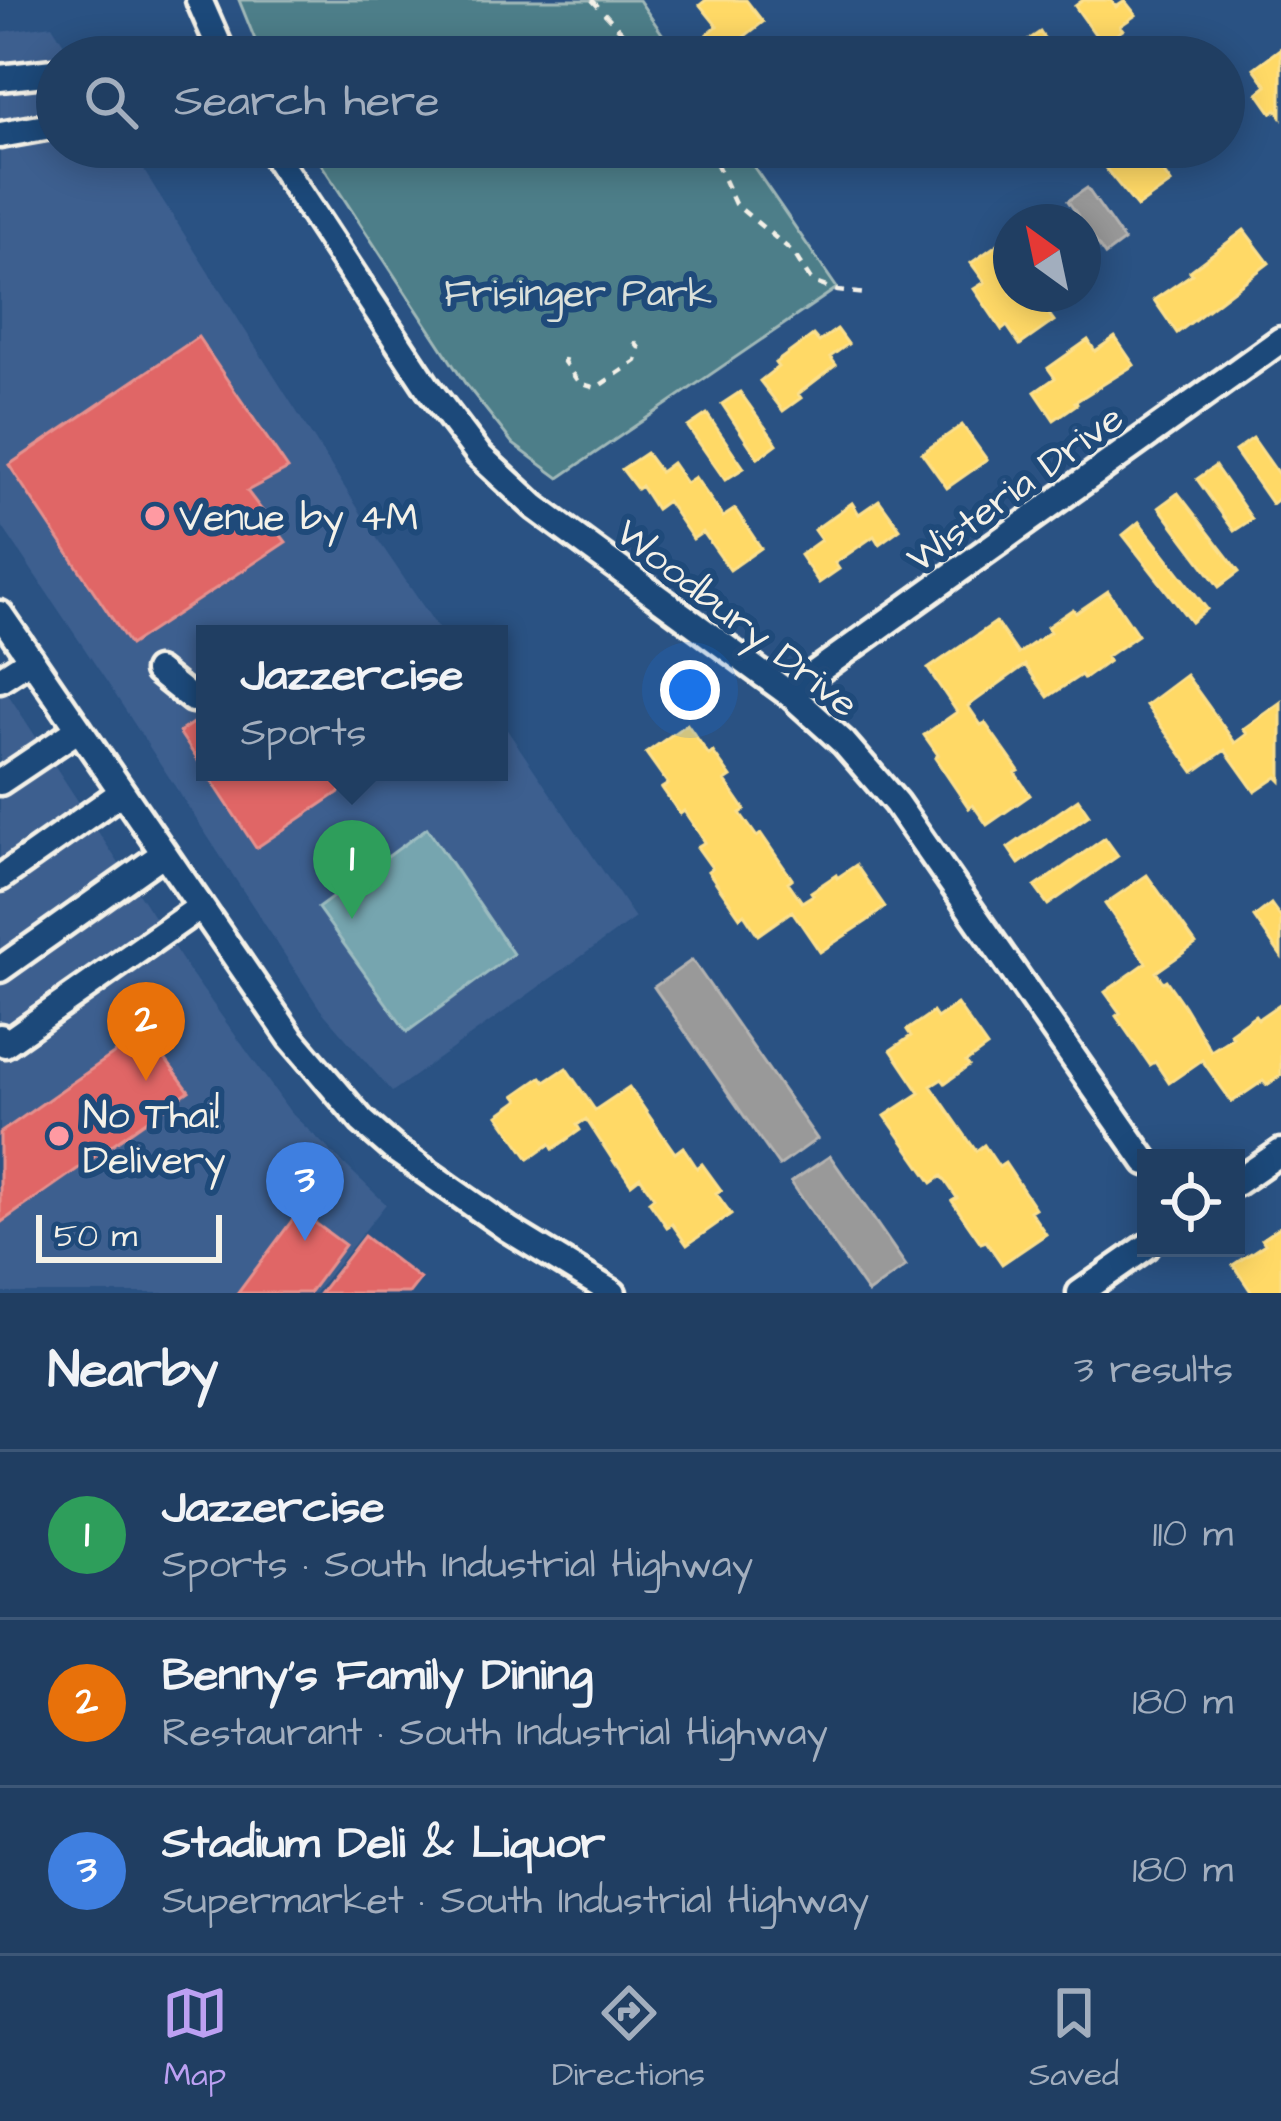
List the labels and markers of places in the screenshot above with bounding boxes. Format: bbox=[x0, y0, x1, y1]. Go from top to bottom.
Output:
place label: Venue by 4M bbox=[179, 492, 418, 547]
marker: Venue by 4M bbox=[142, 503, 168, 529]
pin: 1 bbox=[313, 820, 391, 919]
pin: 2 bbox=[107, 982, 185, 1081]
place label: No Thai! Delivery bbox=[83, 1090, 226, 1190]
marker: No Thai! Delivery bbox=[46, 1123, 72, 1149]
pin: 3 bbox=[266, 1142, 344, 1241]

